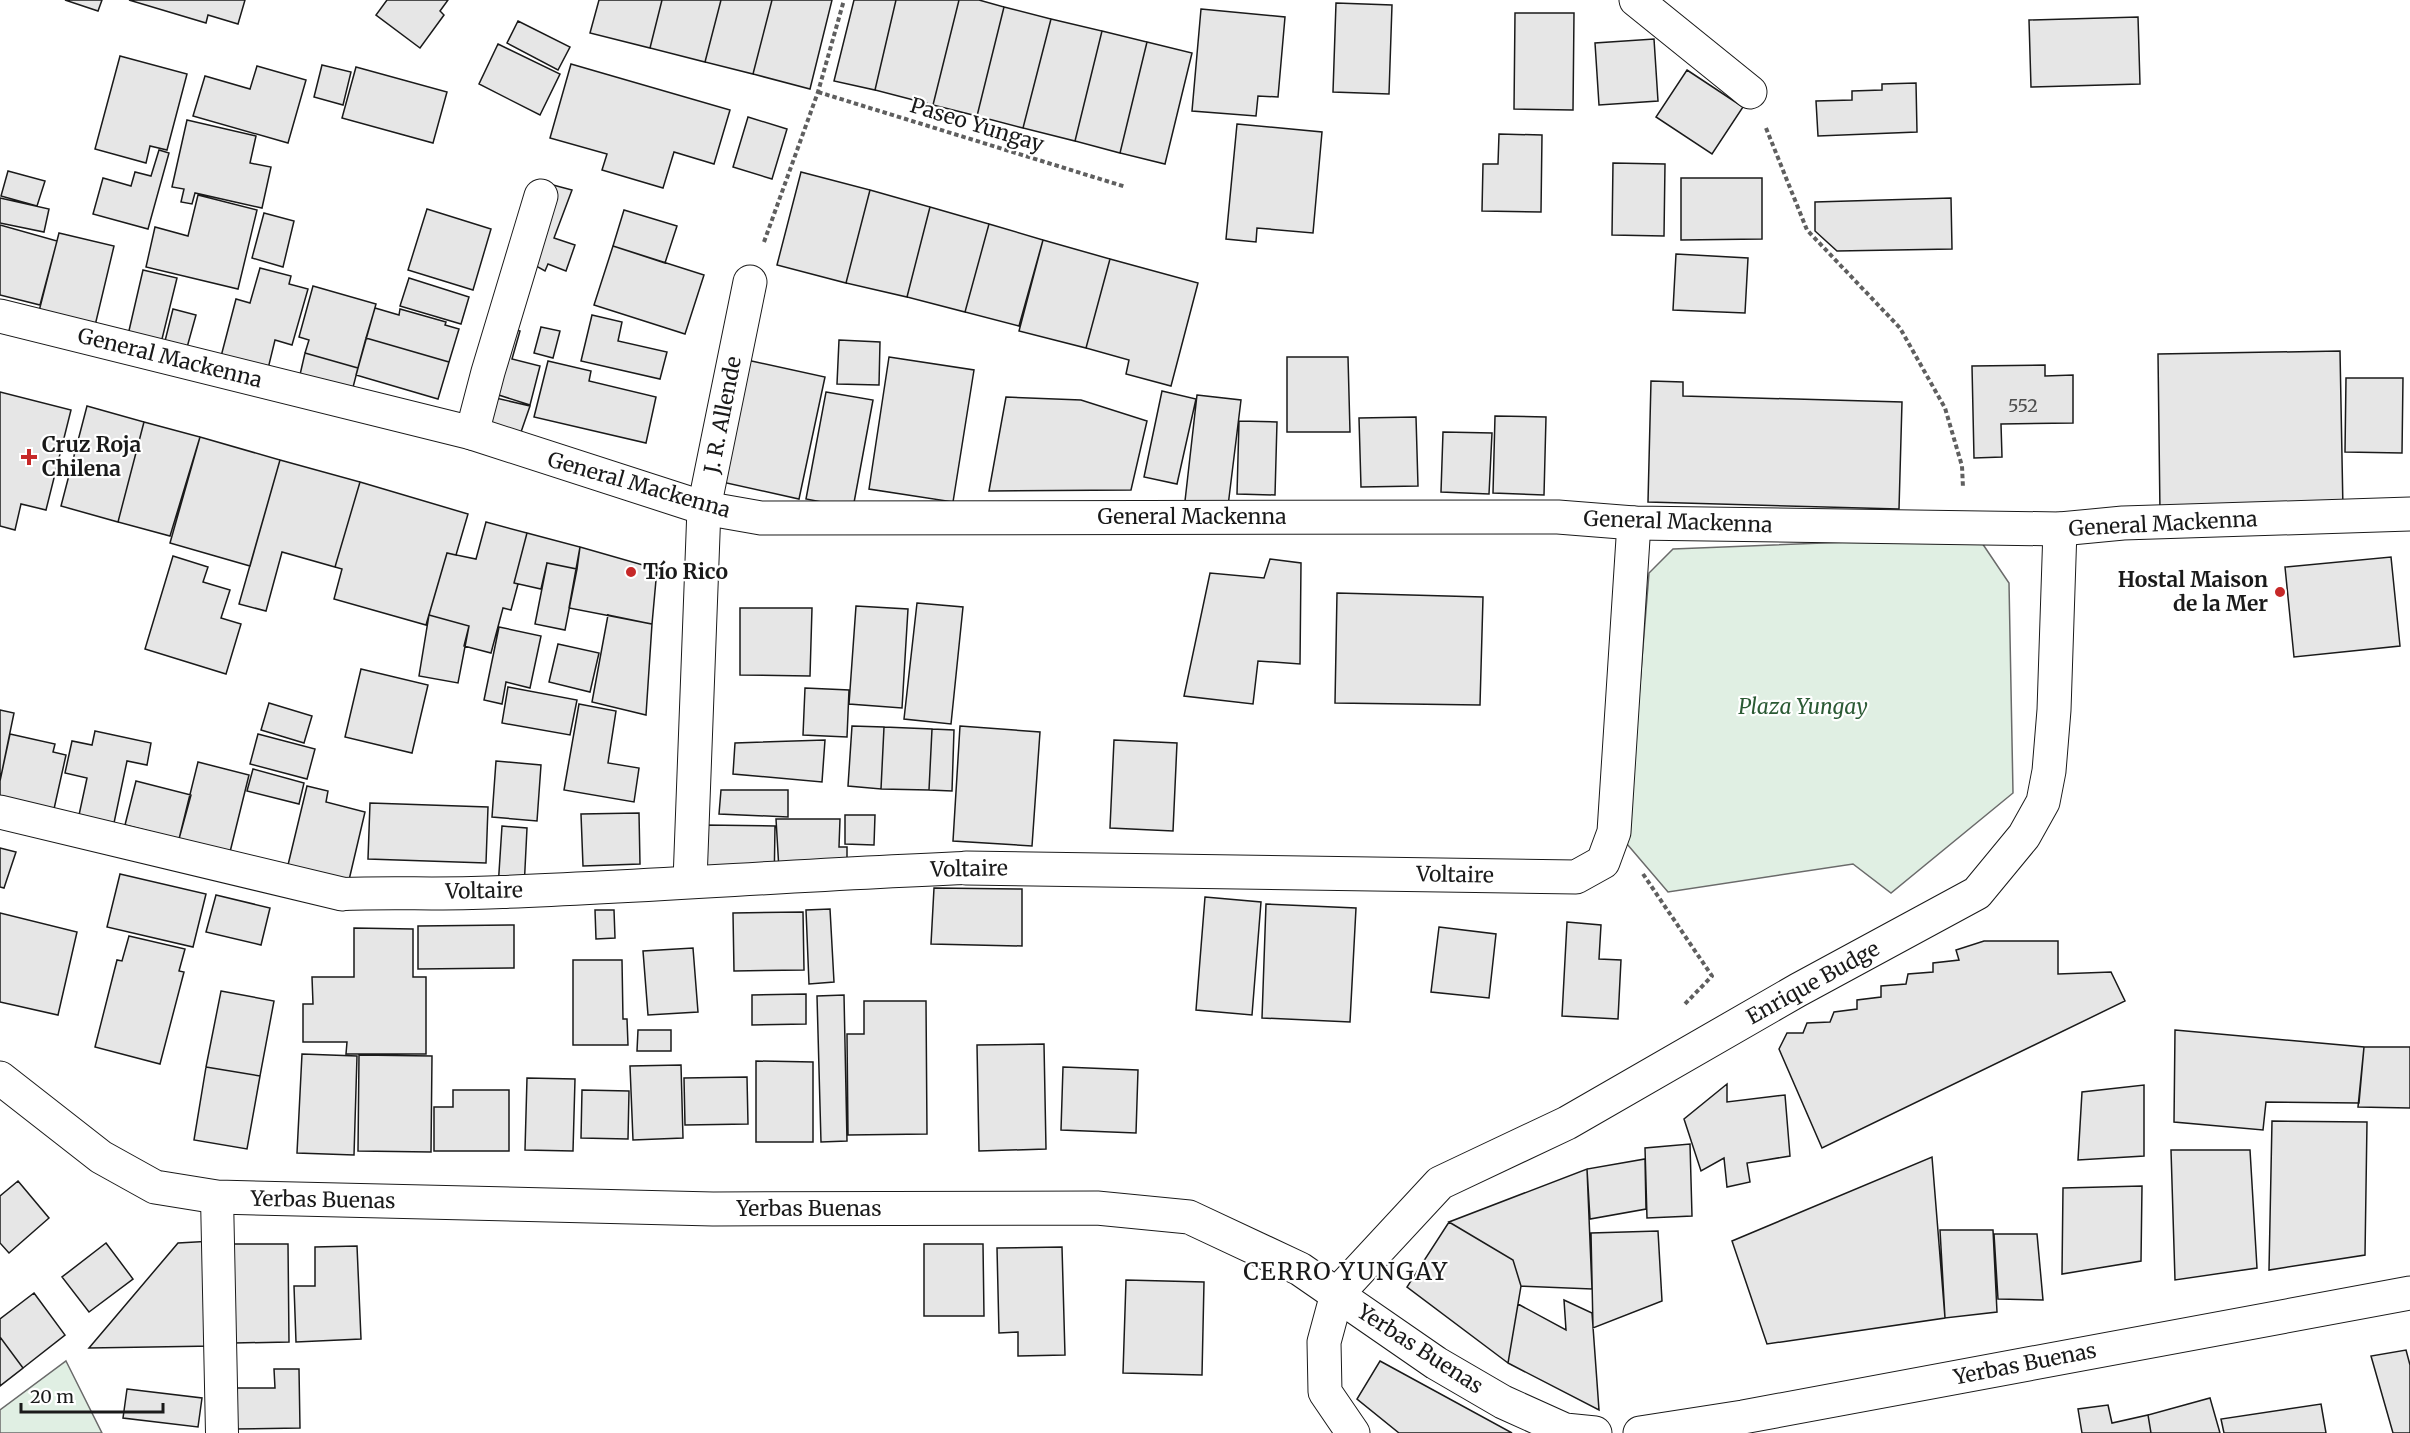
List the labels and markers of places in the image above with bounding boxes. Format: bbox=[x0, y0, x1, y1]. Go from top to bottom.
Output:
place label: Cruz Roja Chilena bbox=[42, 431, 142, 482]
marker: Cruz Roja Chilena bbox=[20, 448, 38, 466]
place label: Tío Rico bbox=[643, 558, 728, 585]
marker: Tío Rico bbox=[624, 565, 638, 579]
place label: Hostal Maison de la Mer bbox=[2118, 566, 2268, 617]
marker: Hostal Maison de la Mer bbox=[2273, 585, 2287, 599]

